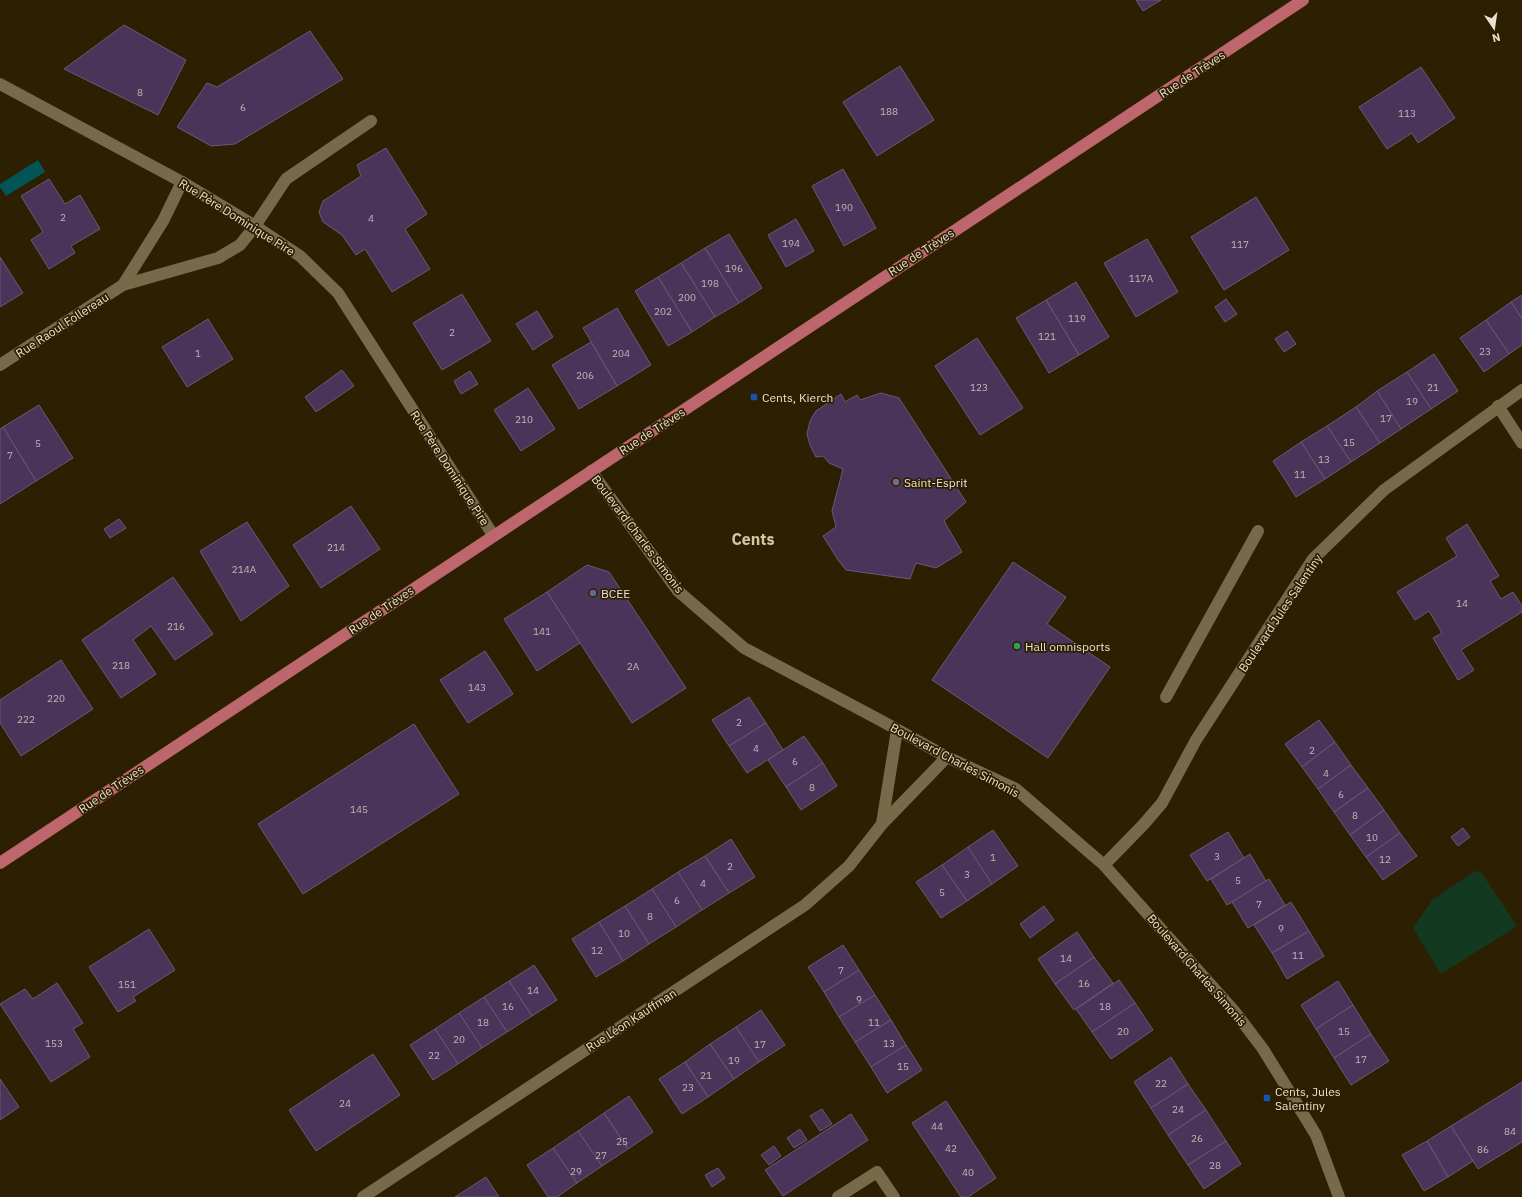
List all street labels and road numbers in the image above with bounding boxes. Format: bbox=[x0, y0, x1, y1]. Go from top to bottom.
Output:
street label: Rue de Trèves bbox=[1156, 47, 1228, 101]
street label: Rue Père Dominique Pire bbox=[176, 175, 298, 259]
street label: Rue de Trèves bbox=[885, 225, 957, 279]
street label: Rue Raoul Follereau bbox=[13, 289, 111, 361]
street label: Rue de Trèves bbox=[616, 404, 688, 458]
street label: Rue Père Dominique Pire bbox=[407, 408, 493, 529]
street label: Boulevard Charles Simonis bbox=[589, 472, 687, 596]
street label: Boulevard Jules Salentiny bbox=[1235, 551, 1325, 675]
street label: Rue de Trèves bbox=[345, 583, 417, 637]
street label: Boulevard Charles Simonis bbox=[888, 720, 1022, 800]
street label: Rue de Trèves bbox=[75, 762, 147, 816]
street label: Boulevard Charles Simonis bbox=[1144, 911, 1250, 1029]
street label: Rue Léon Kauffman bbox=[583, 985, 679, 1055]

